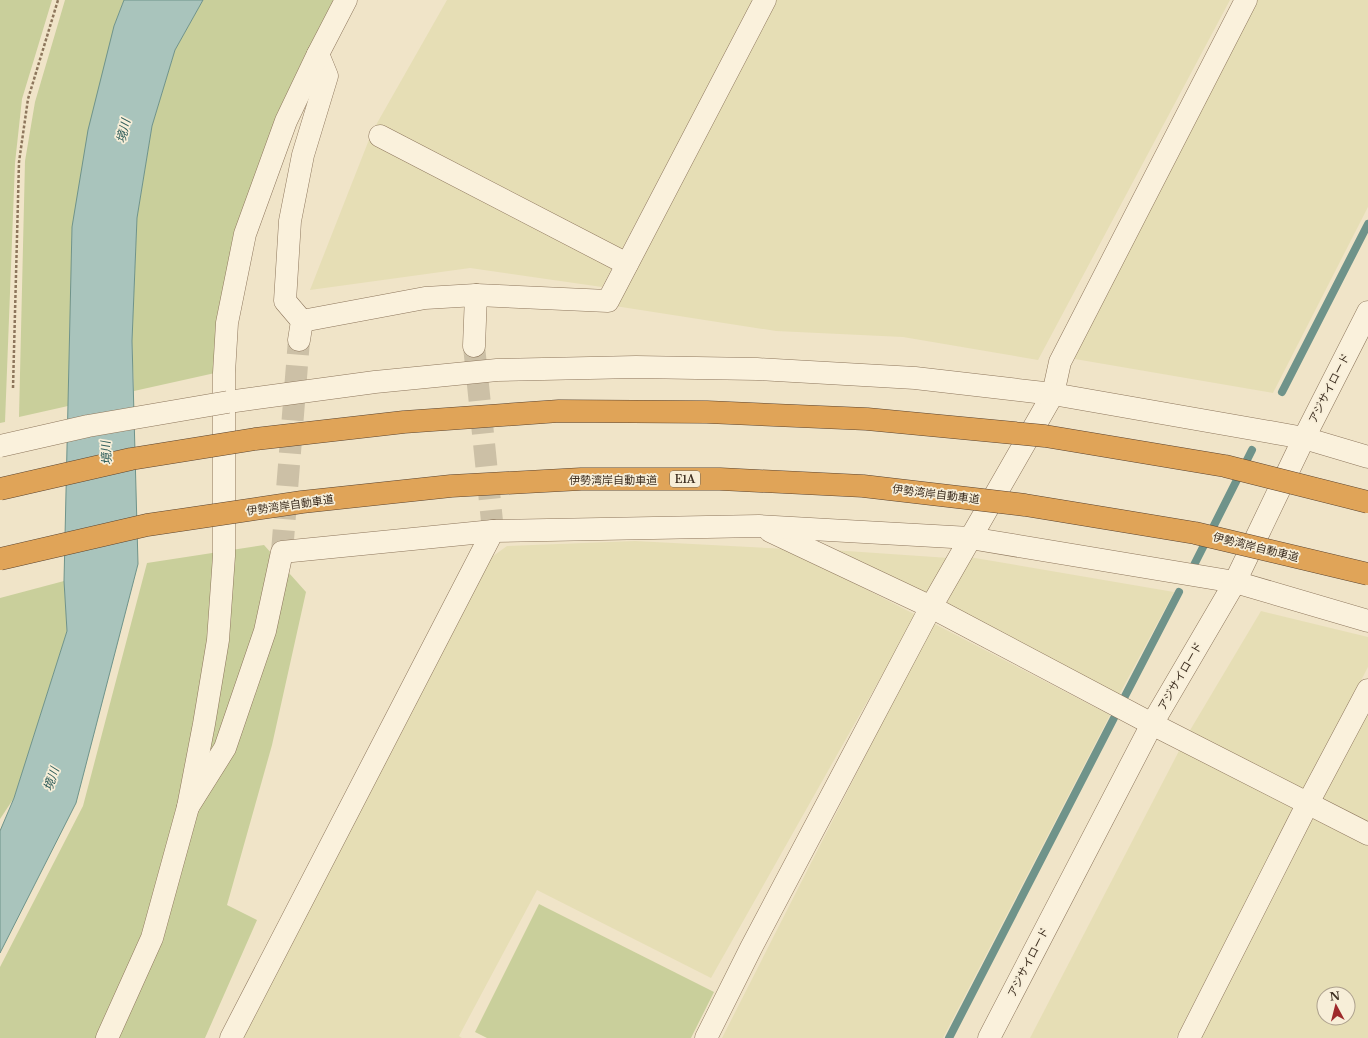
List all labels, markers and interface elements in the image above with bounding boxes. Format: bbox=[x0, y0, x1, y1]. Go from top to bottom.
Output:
water label: 境川 bbox=[113, 116, 134, 144]
street label: アジサイロード bbox=[1305, 351, 1353, 425]
water label: 境川 bbox=[98, 439, 114, 466]
road number: E1A bbox=[670, 471, 700, 487]
street label: 伊勢湾岸自動車道 bbox=[569, 473, 657, 487]
street label: 伊勢湾岸自動車道 bbox=[891, 482, 981, 506]
street label: 伊勢湾岸自動車道 bbox=[245, 492, 335, 518]
street label: 伊勢湾岸自動車道 bbox=[1212, 530, 1300, 564]
street label: アジサイロード bbox=[1155, 639, 1205, 713]
water label: 境川 bbox=[40, 763, 62, 793]
street label: アジサイロード bbox=[1004, 925, 1052, 999]
north arrow bbox=[1316, 986, 1356, 1026]
text: N bbox=[1329, 988, 1341, 1004]

